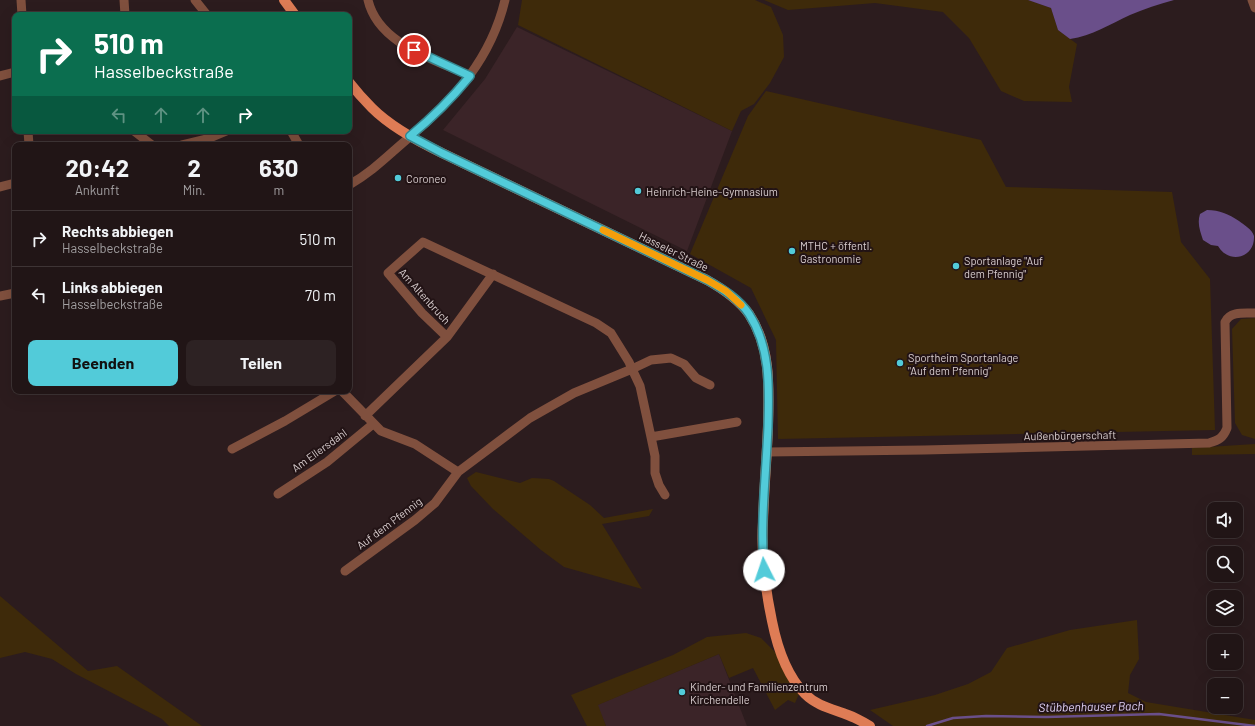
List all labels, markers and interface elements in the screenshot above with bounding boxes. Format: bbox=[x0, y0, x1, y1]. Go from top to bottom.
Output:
text: 510 m bbox=[94, 26, 164, 60]
icon: right bbox=[28, 28, 80, 80]
pin bbox=[397, 33, 431, 67]
icon: arrive bbox=[403, 39, 425, 61]
text: Hasselbeckstraße bbox=[94, 60, 234, 82]
icon: left bbox=[108, 104, 130, 126]
icon: ahead bbox=[150, 104, 172, 126]
icon: ahead bbox=[192, 104, 214, 126]
icon: right bbox=[234, 104, 256, 126]
text: 20:42 bbox=[65, 153, 129, 182]
text: 2 bbox=[187, 153, 201, 182]
text: 630 bbox=[259, 153, 299, 182]
place label: Coroneo bbox=[406, 172, 446, 185]
marker: Coroneo bbox=[393, 173, 403, 183]
text: Ankunft bbox=[75, 182, 120, 198]
text: Min. bbox=[183, 182, 206, 198]
text: m bbox=[273, 182, 284, 198]
place label: Heinrich-Heine-Gymnasium bbox=[646, 185, 778, 198]
marker: Heinrich-Heine-Gymnasium bbox=[633, 186, 643, 196]
text: Rechts abbiegen bbox=[62, 222, 173, 240]
icon: right bbox=[28, 228, 50, 250]
street label: Hasseler Straße bbox=[637, 229, 711, 273]
text: 510 m bbox=[300, 230, 336, 248]
place label: MTHC + öffentl. Gastronomie bbox=[800, 239, 872, 265]
text: Hasselbeckstraße bbox=[62, 240, 163, 256]
marker: MTHC + öffentl. Gastronomie bbox=[787, 246, 797, 256]
place label: Sportanlage "Auf dem Pfennig" bbox=[964, 254, 1043, 280]
marker: Sportanlage "Auf dem Pfennig" bbox=[951, 261, 961, 271]
street label: Am Altenbruch bbox=[397, 266, 453, 327]
text: Links abbiegen bbox=[62, 278, 163, 296]
icon: left bbox=[28, 284, 50, 306]
text: 70 m bbox=[305, 286, 336, 304]
text: Hasselbeckstraße bbox=[62, 296, 163, 312]
button: Beenden bbox=[28, 340, 178, 386]
button: Teilen bbox=[186, 340, 336, 386]
place label: Sportheim Sportanlage "Auf dem Pfennig" bbox=[908, 351, 1019, 377]
marker: Sportheim Sportanlage "Auf dem Pfennig" bbox=[895, 358, 905, 368]
street label: Am Ellersdahl bbox=[289, 426, 349, 474]
street label: Außenbürgerschaft bbox=[1024, 428, 1116, 442]
street label: Auf dem Pfennig bbox=[354, 494, 424, 552]
map controls bbox=[1207, 502, 1243, 714]
button: sound bbox=[1207, 502, 1243, 538]
button: search bbox=[1207, 546, 1243, 582]
position arrow bbox=[743, 549, 785, 591]
button: layers bbox=[1207, 590, 1243, 626]
button: + bbox=[1207, 634, 1243, 670]
button: − bbox=[1207, 678, 1243, 714]
place label: Kinder- und Familienzentrum Kirchendelle bbox=[690, 680, 828, 706]
marker: Kinder- und Familienzentrum Kirchendelle bbox=[677, 687, 687, 697]
water label: Stübbenhauser Bach bbox=[1038, 698, 1144, 714]

